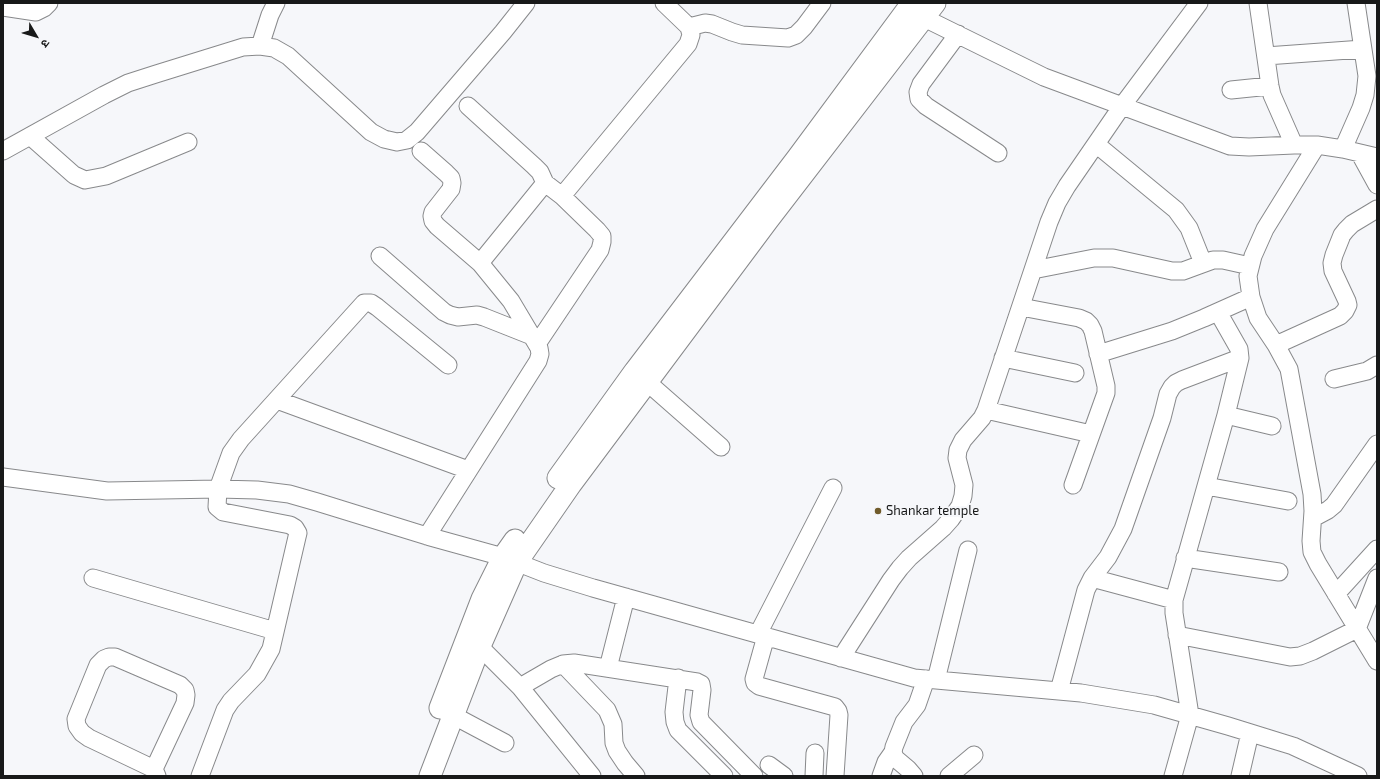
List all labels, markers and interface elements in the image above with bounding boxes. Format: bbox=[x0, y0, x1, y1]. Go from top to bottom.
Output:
north arrow bbox=[16, 16, 56, 56]
text: उ bbox=[39, 37, 53, 50]
place label: Shankar temple bbox=[886, 503, 979, 519]
marker: Shankar temple bbox=[873, 506, 883, 516]

